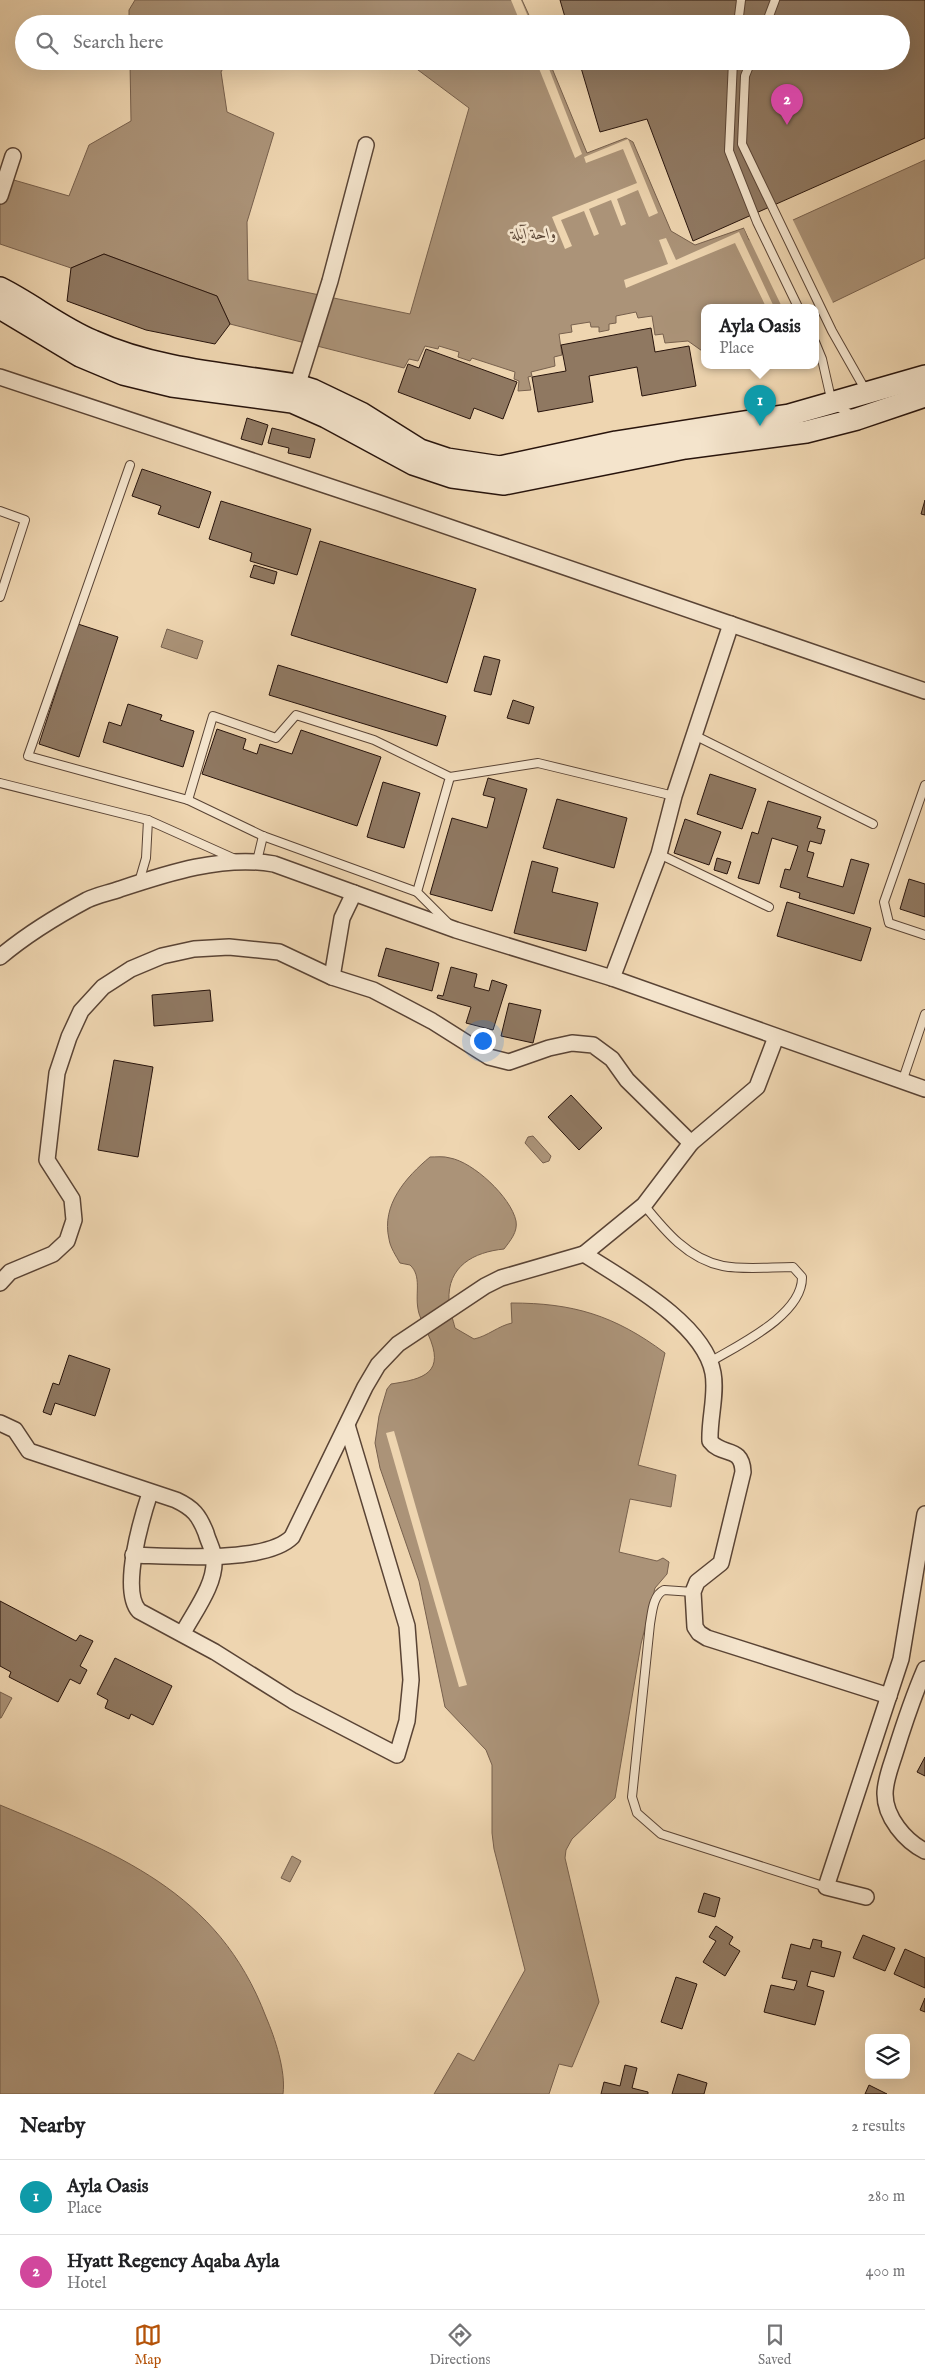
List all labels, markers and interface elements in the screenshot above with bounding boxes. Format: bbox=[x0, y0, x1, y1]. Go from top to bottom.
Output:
search box bbox=[15, 15, 910, 70]
icon: search bbox=[33, 29, 61, 57]
text: Search here bbox=[73, 31, 164, 55]
pin: 2 bbox=[771, 84, 803, 125]
water label: واحة آيلة bbox=[510, 224, 556, 245]
popup bbox=[701, 304, 819, 369]
text: Ayla Oasis bbox=[719, 315, 801, 339]
text: Place bbox=[719, 339, 754, 359]
pin: 1 bbox=[744, 385, 776, 426]
your location bbox=[470, 1028, 496, 1054]
map controls bbox=[865, 2034, 910, 2079]
button: layers bbox=[865, 2034, 910, 2079]
text: Nearby bbox=[20, 2113, 85, 2140]
text: 2 results bbox=[851, 2117, 905, 2137]
text: Ayla Oasis bbox=[67, 2175, 149, 2199]
text: 1 bbox=[33, 2187, 39, 2207]
text: 280 m bbox=[868, 2187, 905, 2207]
text: Place bbox=[67, 2199, 102, 2219]
text: Hyatt Regency Aqaba Ayla bbox=[67, 2250, 279, 2274]
text: 2 bbox=[32, 2262, 40, 2282]
text: 400 m bbox=[866, 2262, 905, 2282]
text: Hotel bbox=[67, 2274, 106, 2294]
tab: Map bbox=[134, 2321, 162, 2369]
tab: Directions bbox=[429, 2321, 490, 2369]
tab: Saved bbox=[758, 2321, 791, 2369]

